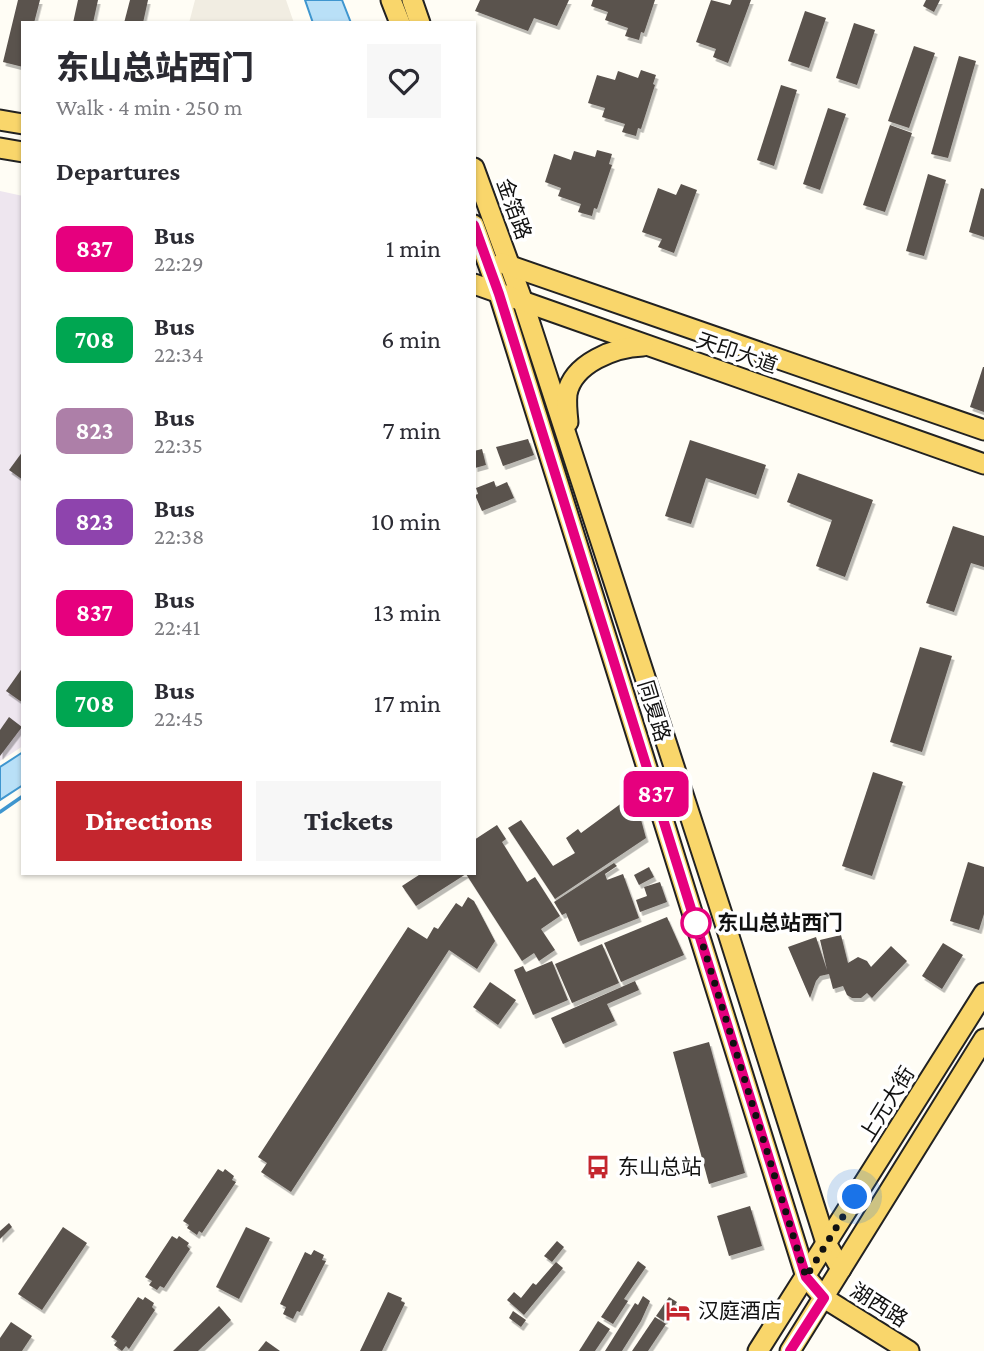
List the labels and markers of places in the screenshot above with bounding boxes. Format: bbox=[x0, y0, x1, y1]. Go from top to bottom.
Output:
marker: 东山总站西门 bbox=[681, 908, 711, 938]
place label: 东山总站西门 bbox=[717, 911, 843, 935]
bus stop icon: 东山总站 bbox=[584, 1153, 612, 1181]
place label: 东山总站 bbox=[618, 1155, 702, 1179]
hotel icon: 汉庭酒店 bbox=[664, 1297, 692, 1325]
place label: 汉庭酒店 bbox=[698, 1299, 782, 1323]

